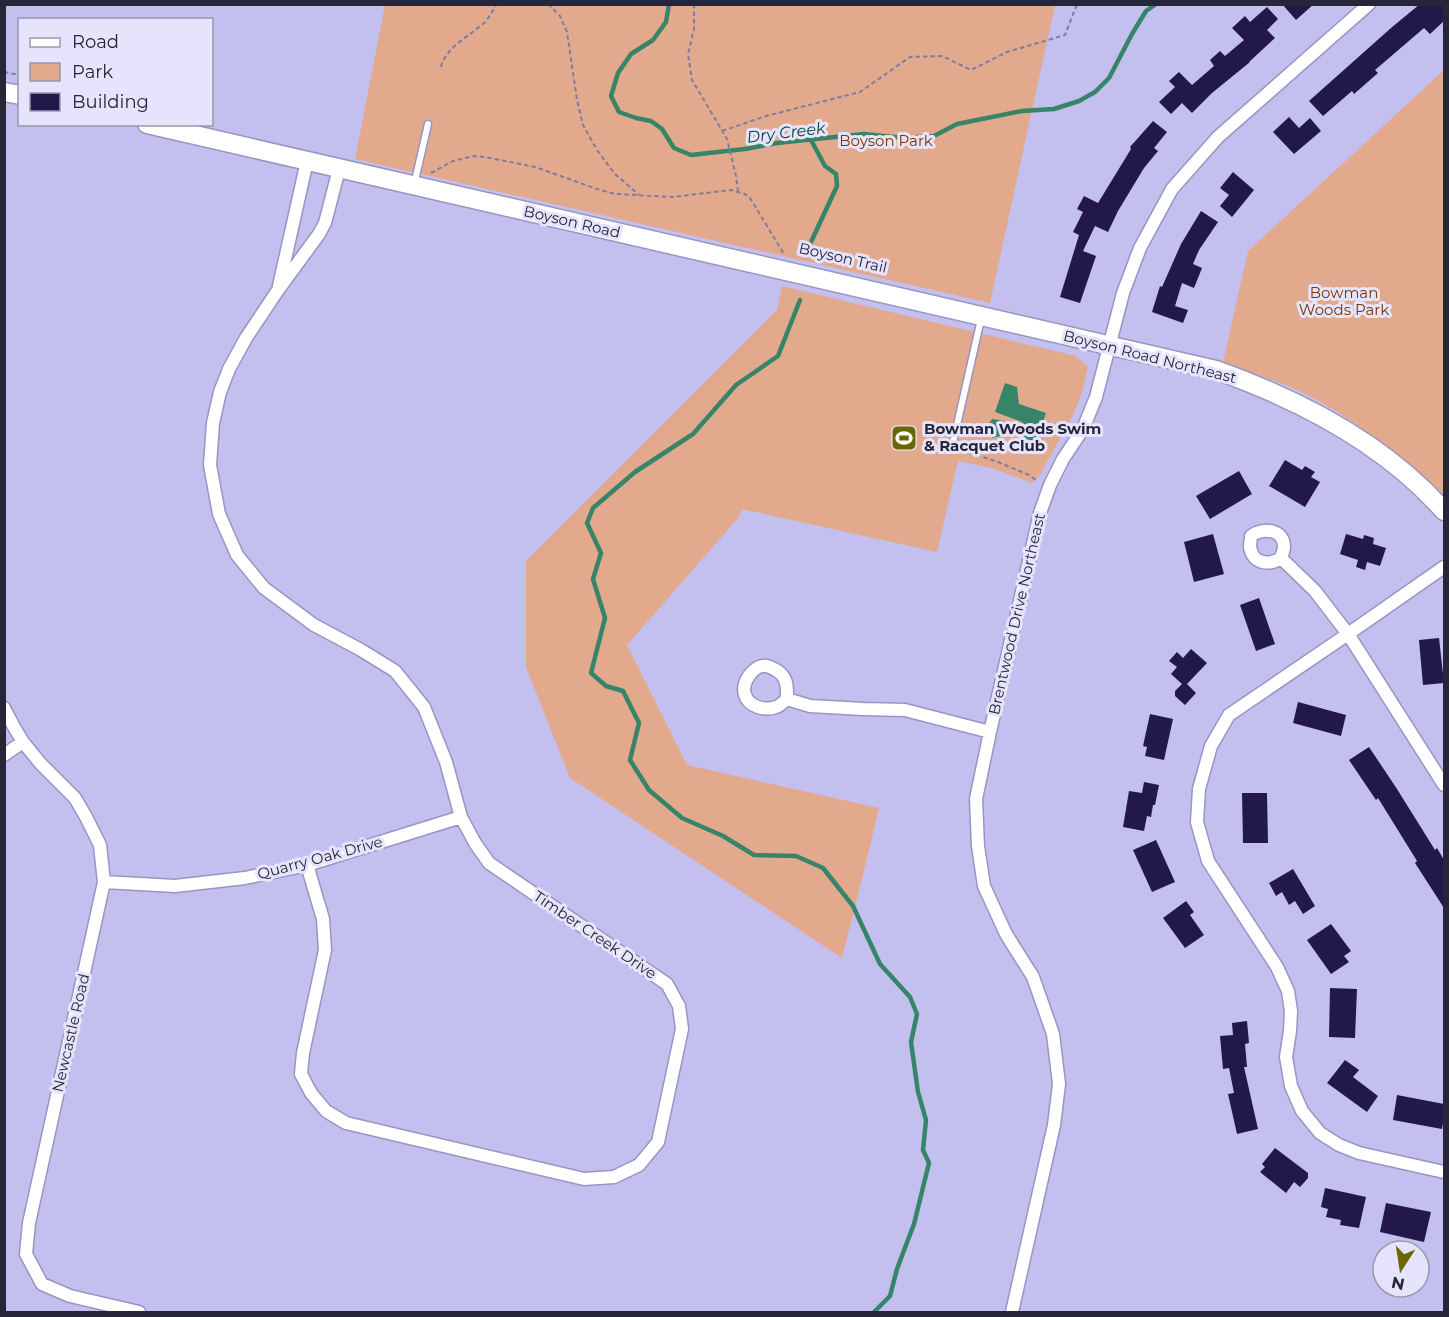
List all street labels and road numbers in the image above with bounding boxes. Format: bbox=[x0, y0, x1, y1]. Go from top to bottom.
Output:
street label: Boyson Road bbox=[522, 201, 622, 242]
street label: Boyson Trail bbox=[797, 238, 889, 277]
street label: Boyson Road Northeast bbox=[1062, 326, 1239, 387]
street label: Brentwood Drive Northeast bbox=[984, 511, 1049, 717]
street label: Quarry Oak Drive bbox=[255, 832, 385, 883]
street label: Timber Creek Drive bbox=[530, 886, 660, 983]
street label: Newcastle Road bbox=[48, 972, 93, 1094]

